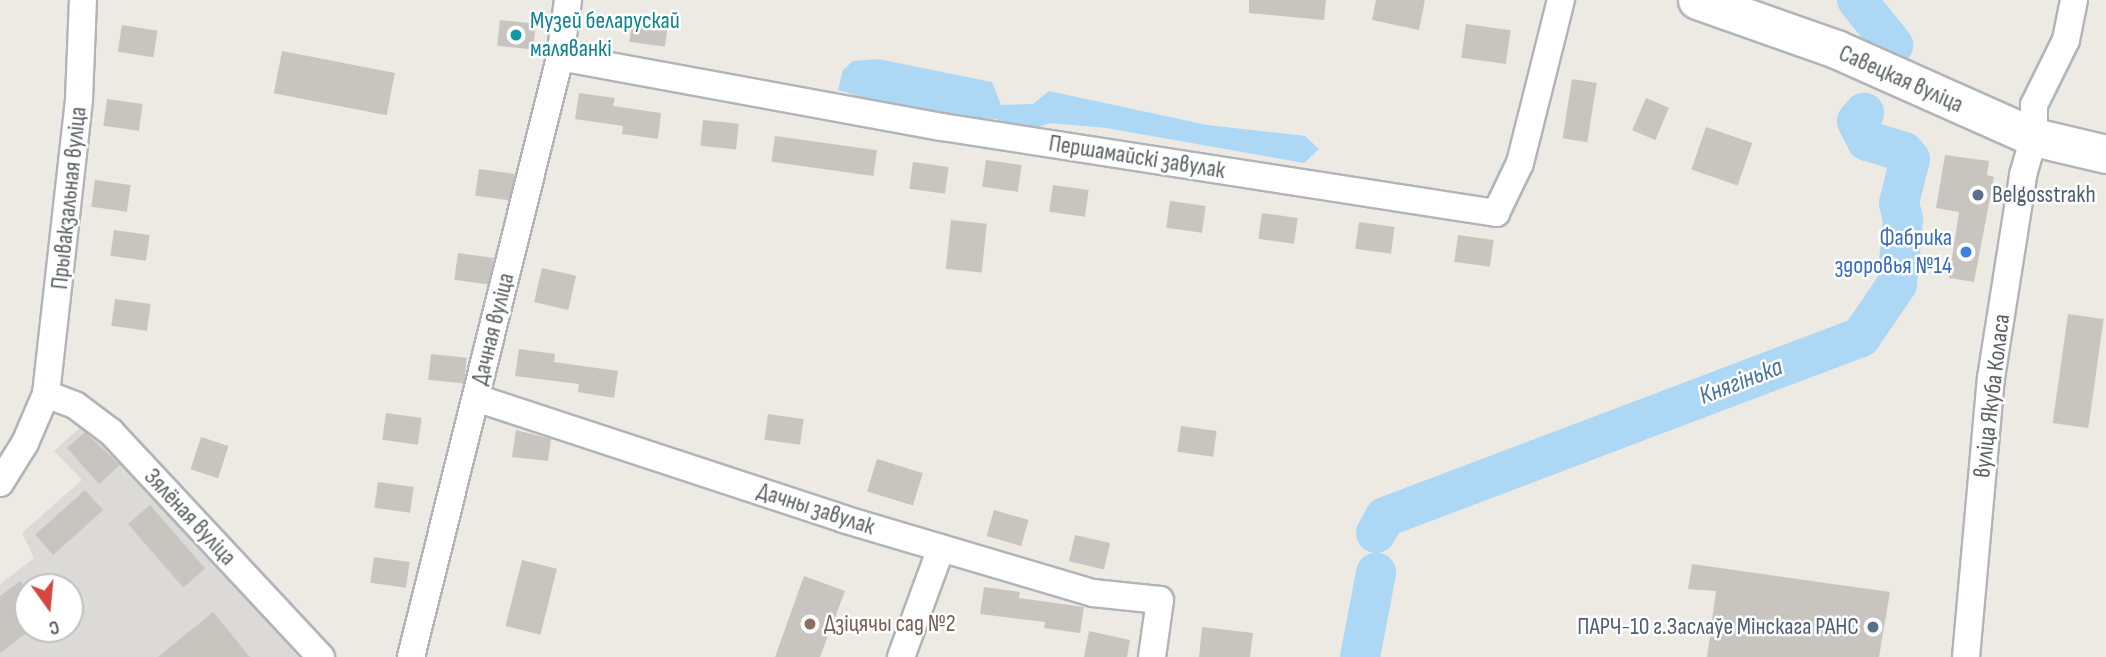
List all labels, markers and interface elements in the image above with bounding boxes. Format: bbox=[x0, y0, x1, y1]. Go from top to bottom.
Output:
place label: Музей беларускай маляванкі bbox=[530, 7, 680, 63]
marker: Музей беларускай маляванкі bbox=[508, 27, 524, 43]
street label: Савецкая вуліца bbox=[1834, 39, 1968, 119]
street label: Прывакзальная вуліца bbox=[45, 105, 93, 291]
street label: Першамайскі завулак bbox=[1047, 129, 1227, 185]
place label: Belgosstrakh bbox=[1992, 181, 2096, 209]
marker: Belgosstrakh bbox=[1970, 187, 1986, 203]
place label: Фабрика здоровья №14 bbox=[1835, 224, 1952, 280]
marker: Фабрика здоровья №14 bbox=[1958, 244, 1974, 260]
street label: Дачная вуліца bbox=[465, 270, 521, 388]
street label: вуліца Якуба Коласа bbox=[1968, 313, 2016, 479]
water label: Княгінька bbox=[1695, 352, 1787, 412]
street label: Зялёная вуліца bbox=[138, 463, 242, 571]
street label: Дачны завулак bbox=[754, 476, 878, 542]
north arrow bbox=[14, 573, 84, 643]
place label: Дзіцячы сад №2 bbox=[824, 610, 956, 638]
place label: ПАРЧ-10 г.Заслаўе Мінскага РАНС bbox=[1577, 613, 1859, 641]
text: С bbox=[46, 614, 62, 639]
marker: Дзіцячы сад №2 bbox=[802, 616, 818, 632]
marker: ПАРЧ-10 г.Заслаўе Мінскага РАНС bbox=[1865, 619, 1881, 635]

